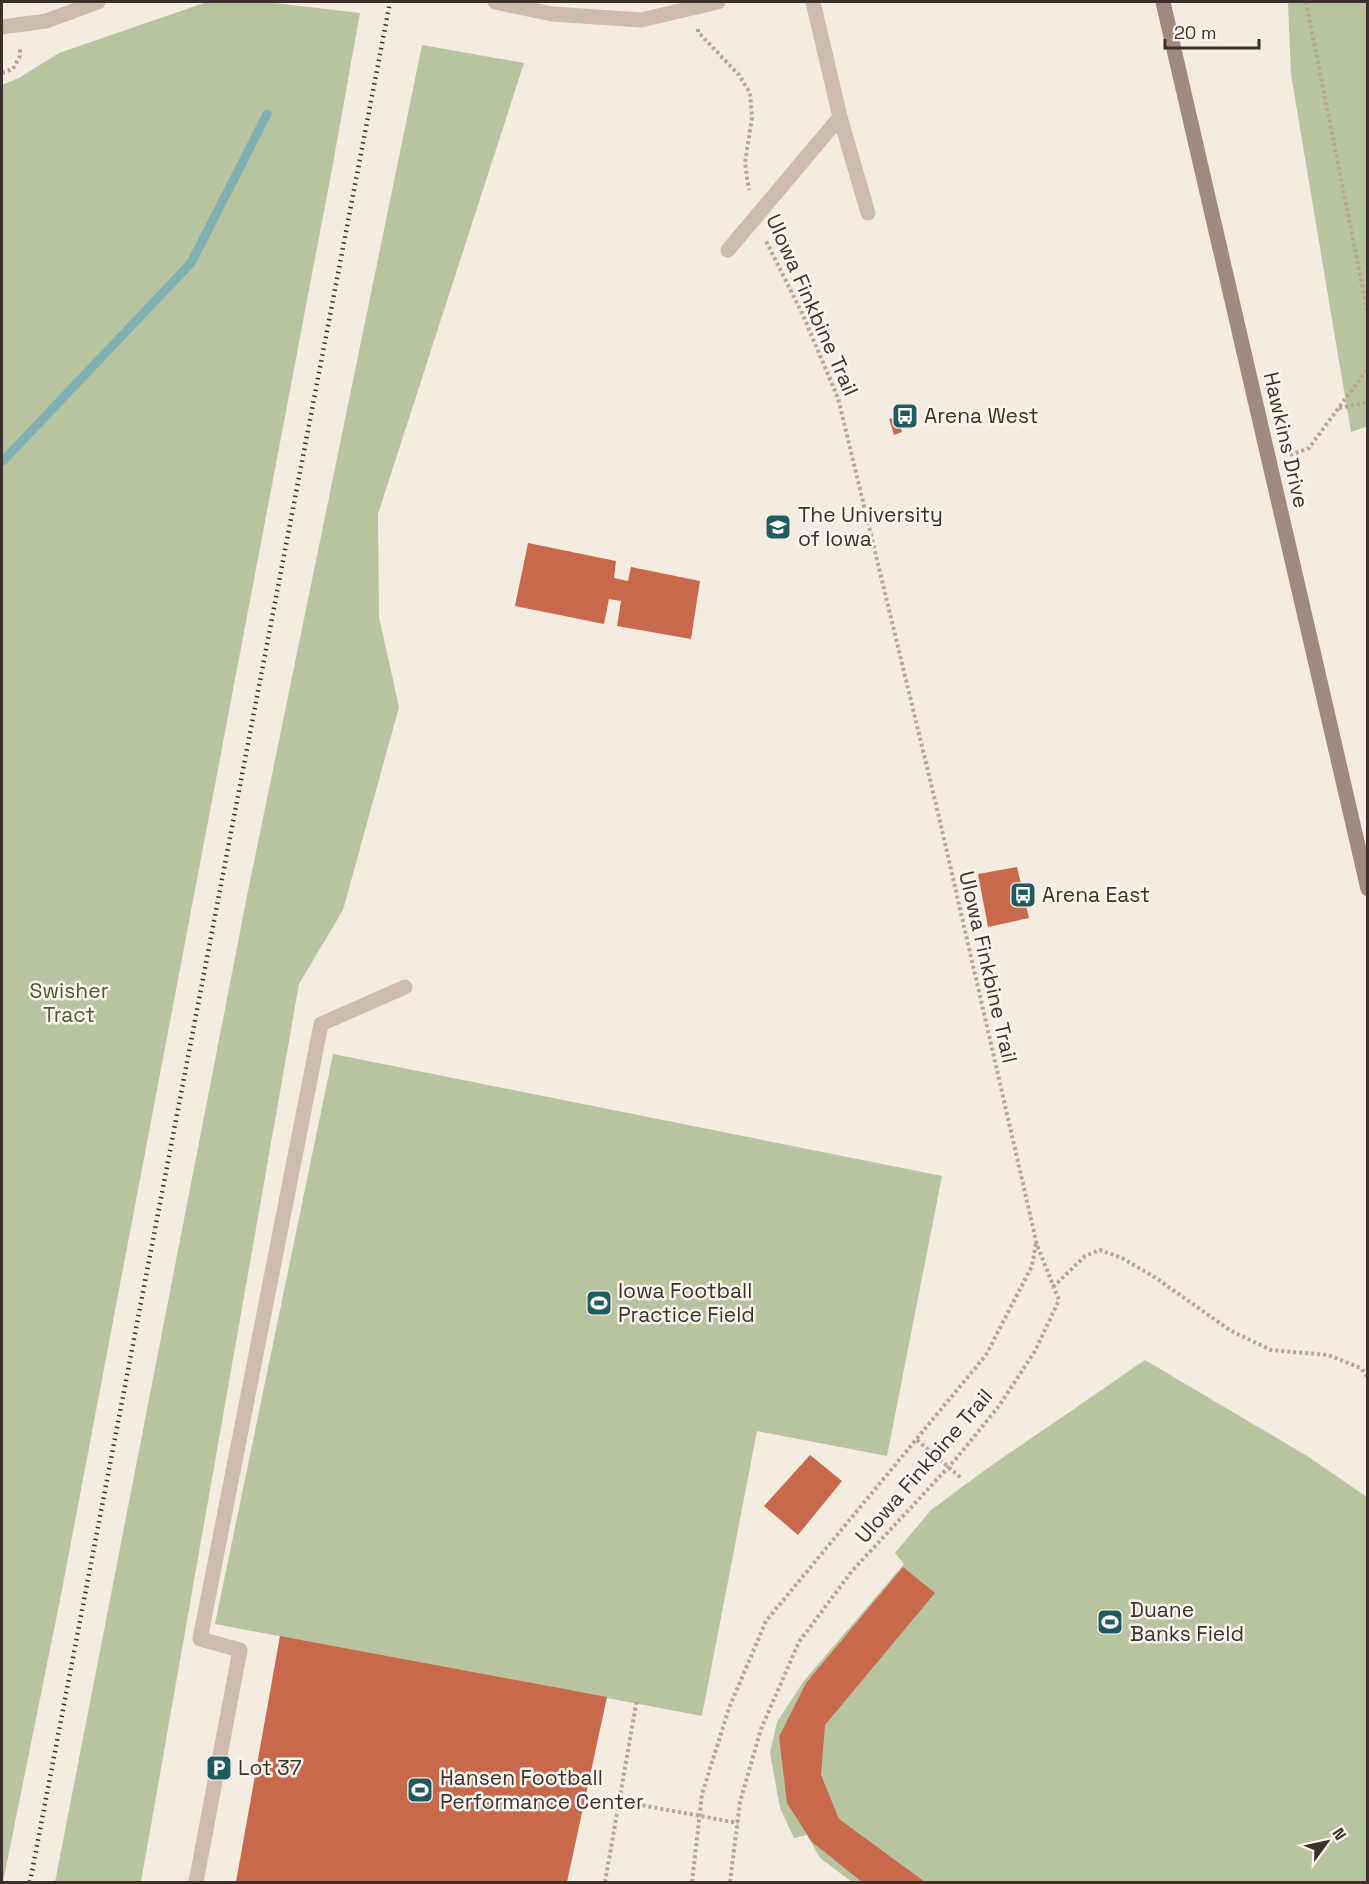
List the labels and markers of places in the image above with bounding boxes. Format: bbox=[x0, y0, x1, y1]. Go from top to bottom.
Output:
bus stop icon: Arena West bbox=[890, 401, 920, 431]
place label: Arena West bbox=[924, 402, 1038, 429]
place label: The University of Iowa bbox=[798, 501, 943, 552]
school or university icon: The University of Iowa bbox=[763, 512, 793, 542]
bus stop icon: Arena East bbox=[1008, 880, 1038, 910]
place label: Arena East bbox=[1042, 881, 1150, 908]
place label: Iowa Football Practice Field bbox=[618, 1277, 755, 1328]
sports icon: Iowa Football Practice Field bbox=[584, 1288, 614, 1318]
place label: Duane Banks Field bbox=[1130, 1596, 1244, 1647]
sports icon: Duane Banks Field bbox=[1095, 1607, 1125, 1637]
parking icon: Lot 37 bbox=[204, 1753, 234, 1783]
place label: Lot 37 bbox=[238, 1754, 302, 1781]
place label: Hansen Football Performance Center bbox=[440, 1764, 644, 1815]
sports icon: Hansen Football Performance Center bbox=[405, 1775, 435, 1805]

